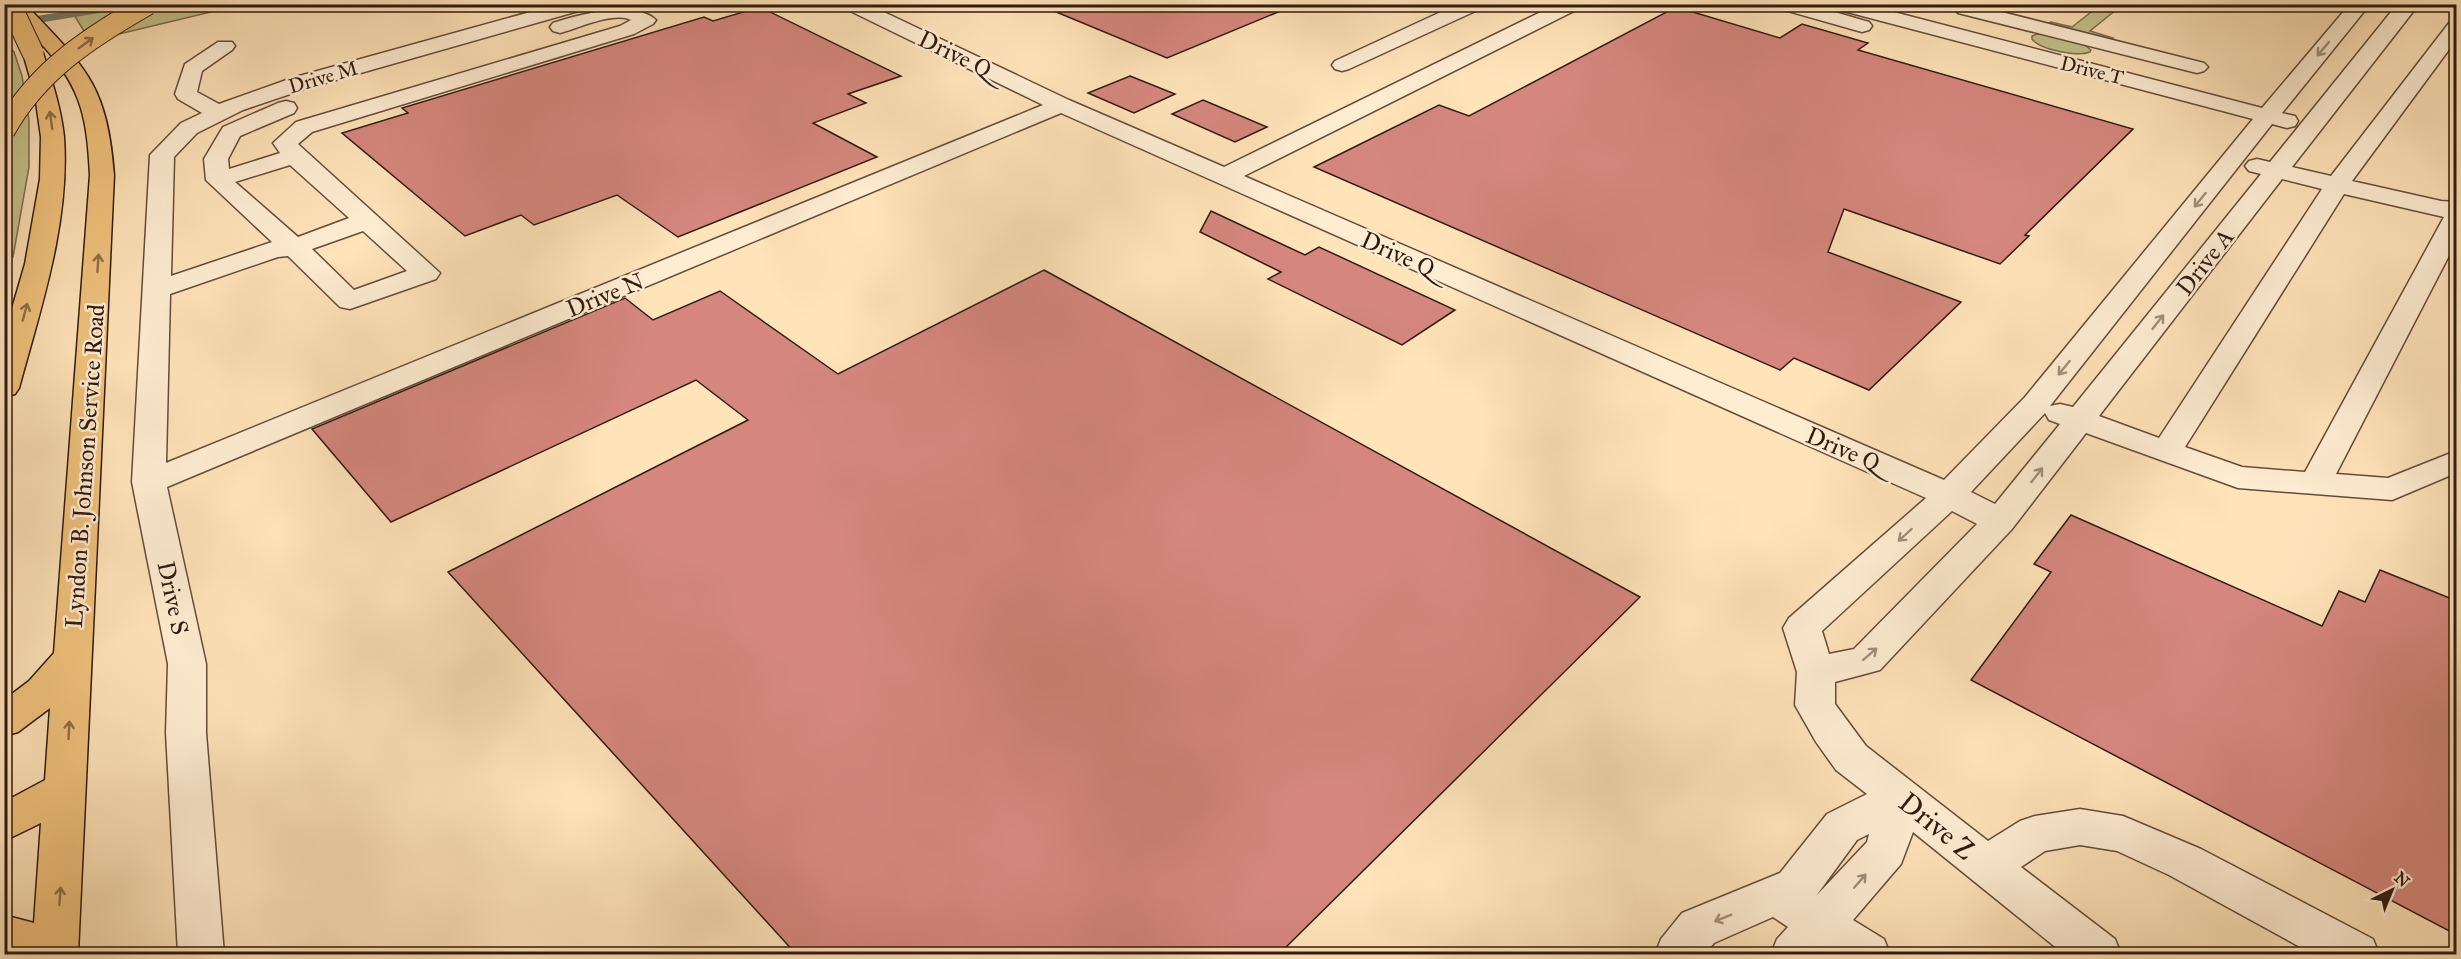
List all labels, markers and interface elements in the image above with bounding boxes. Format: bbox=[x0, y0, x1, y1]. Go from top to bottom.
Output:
street label: Drive Q bbox=[914, 24, 1012, 92]
one-way arrow bbox=[77, 37, 93, 49]
one-way arrow bbox=[2317, 41, 2330, 57]
street label: Drive T bbox=[2058, 51, 2126, 89]
street label: Drive M bbox=[285, 56, 361, 98]
one-way arrow bbox=[46, 110, 57, 130]
one-way arrow bbox=[2193, 192, 2206, 208]
street label: Drive A bbox=[2170, 222, 2240, 302]
street label: Drive Q bbox=[1356, 225, 1455, 290]
one-way arrow bbox=[93, 254, 104, 273]
street label: Drive N bbox=[562, 266, 648, 324]
one-way arrow bbox=[20, 302, 31, 321]
street label: Lyndon B. Johnson Service Road bbox=[59, 303, 111, 629]
one-way arrow bbox=[2151, 314, 2164, 330]
one-way arrow bbox=[2058, 360, 2071, 376]
street label: Drive Q bbox=[1801, 420, 1900, 485]
one-way arrow bbox=[2030, 467, 2043, 483]
one-way arrow bbox=[1898, 527, 1913, 541]
street label: Drive S bbox=[151, 558, 195, 638]
one-way arrow bbox=[1863, 647, 1878, 661]
one-way arrow bbox=[64, 721, 75, 741]
street label: Drive Z bbox=[1892, 785, 1982, 867]
north arrow bbox=[2362, 860, 2422, 920]
text: N bbox=[2390, 868, 2414, 891]
one-way arrow bbox=[1853, 874, 1867, 889]
one-way arrow bbox=[54, 887, 65, 907]
one-way arrow bbox=[1715, 913, 1733, 924]

